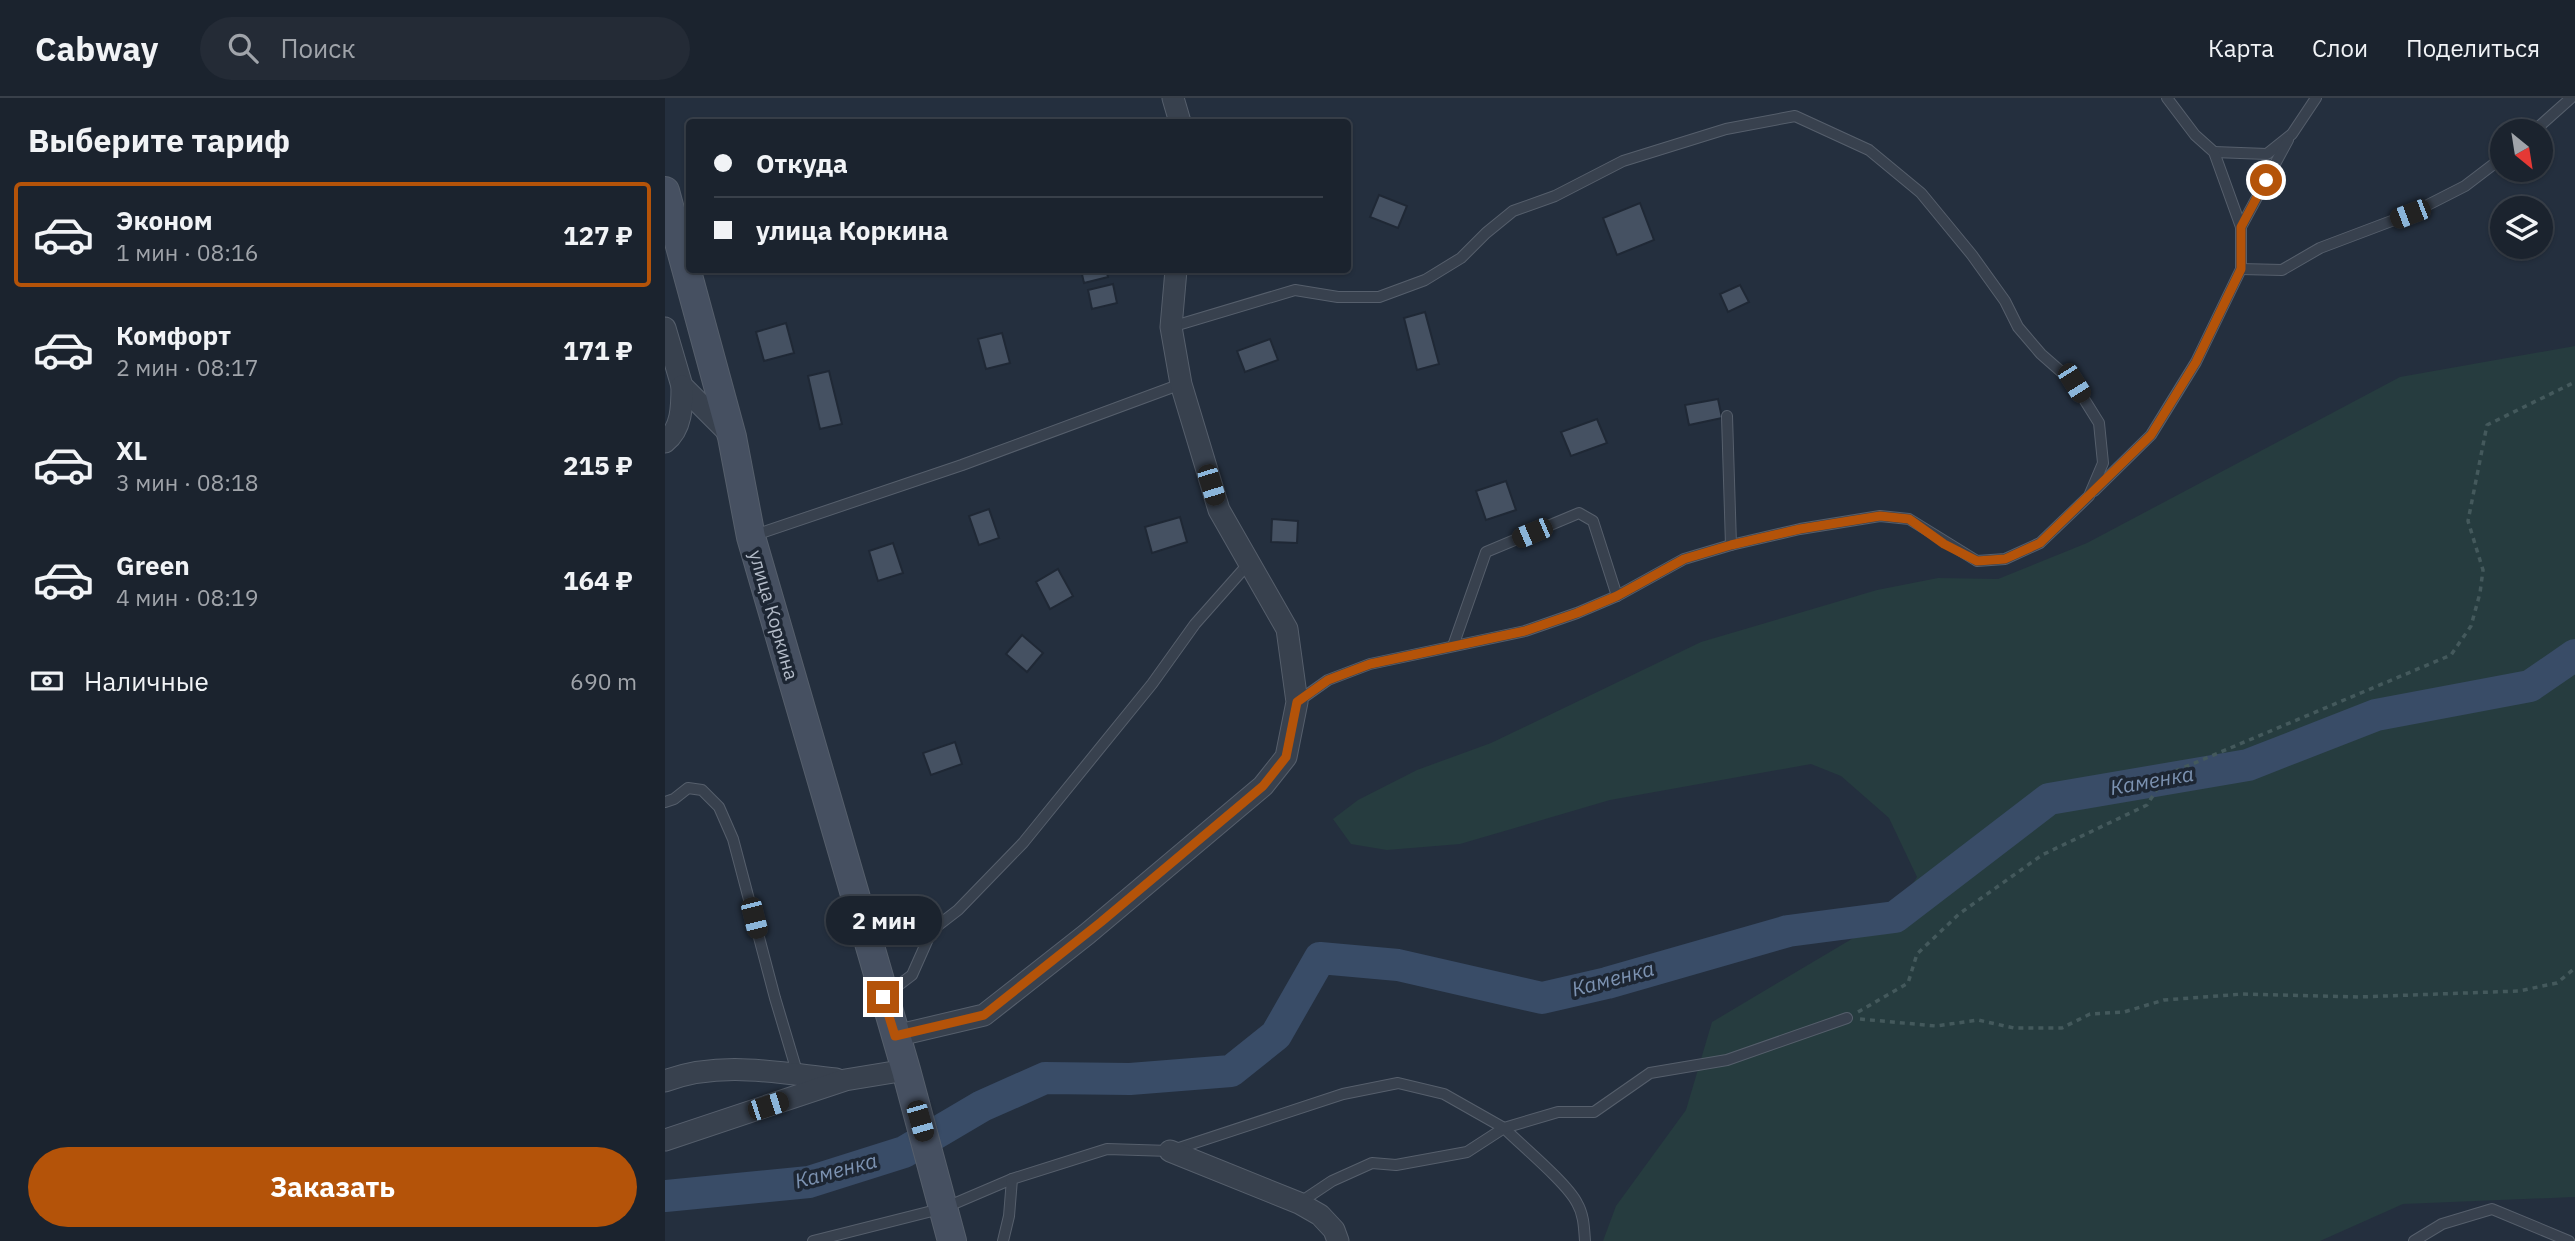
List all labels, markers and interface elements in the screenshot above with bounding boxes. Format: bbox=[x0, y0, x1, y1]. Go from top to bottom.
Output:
search box bbox=[200, 17, 690, 80]
text: Cabway bbox=[35, 27, 158, 70]
icon: search bbox=[224, 29, 262, 67]
text: Поиск bbox=[280, 31, 356, 65]
text: Карта bbox=[2208, 32, 2274, 64]
text: Слои bbox=[2312, 32, 2368, 64]
text: Поделиться bbox=[2406, 32, 2540, 64]
text: Выберите тариф bbox=[28, 119, 290, 161]
north arrow bbox=[2490, 119, 2553, 182]
map controls bbox=[2490, 119, 2553, 259]
text: Откуда bbox=[756, 146, 848, 180]
route start bbox=[2250, 164, 2282, 196]
button: layers bbox=[2490, 196, 2553, 259]
car bbox=[2387, 197, 2434, 231]
icon: car bbox=[32, 203, 95, 266]
text: Эконом bbox=[116, 203, 213, 237]
text: улица Коркина bbox=[756, 213, 948, 247]
text: 127 ₽ bbox=[563, 218, 633, 252]
text: 1 мин · 08:16 bbox=[116, 237, 259, 267]
icon: car bbox=[32, 318, 95, 381]
text: Комфорт bbox=[116, 318, 231, 352]
text: 171 ₽ bbox=[563, 333, 633, 367]
text: 2 мин · 08:17 bbox=[116, 352, 259, 382]
car bbox=[2054, 360, 2095, 406]
icon: car bbox=[32, 433, 95, 496]
text: XL bbox=[116, 433, 147, 467]
text: 215 ₽ bbox=[563, 448, 633, 482]
car bbox=[1195, 462, 1228, 508]
text: 3 мин · 08:18 bbox=[116, 467, 259, 497]
car bbox=[1509, 515, 1556, 551]
street label: улица Коркина bbox=[744, 547, 804, 683]
icon: car bbox=[32, 548, 95, 611]
text: Green bbox=[116, 548, 190, 582]
text: 164 ₽ bbox=[563, 563, 633, 597]
text: 4 мин · 08:19 bbox=[116, 582, 259, 612]
icon: cash bbox=[28, 662, 66, 700]
text: Наличные bbox=[84, 664, 209, 698]
text: 690 m bbox=[570, 666, 637, 696]
water label: Каменка bbox=[2108, 759, 2196, 801]
car bbox=[739, 895, 770, 941]
callout: 2 мин bbox=[825, 895, 941, 944]
text: 2 мин bbox=[852, 905, 916, 935]
water label: Каменка bbox=[1568, 954, 1657, 1002]
route end bbox=[867, 981, 899, 1013]
car bbox=[745, 1090, 792, 1122]
car bbox=[905, 1098, 936, 1144]
water label: Каменка bbox=[791, 1146, 880, 1194]
button: Заказать bbox=[28, 1147, 637, 1227]

